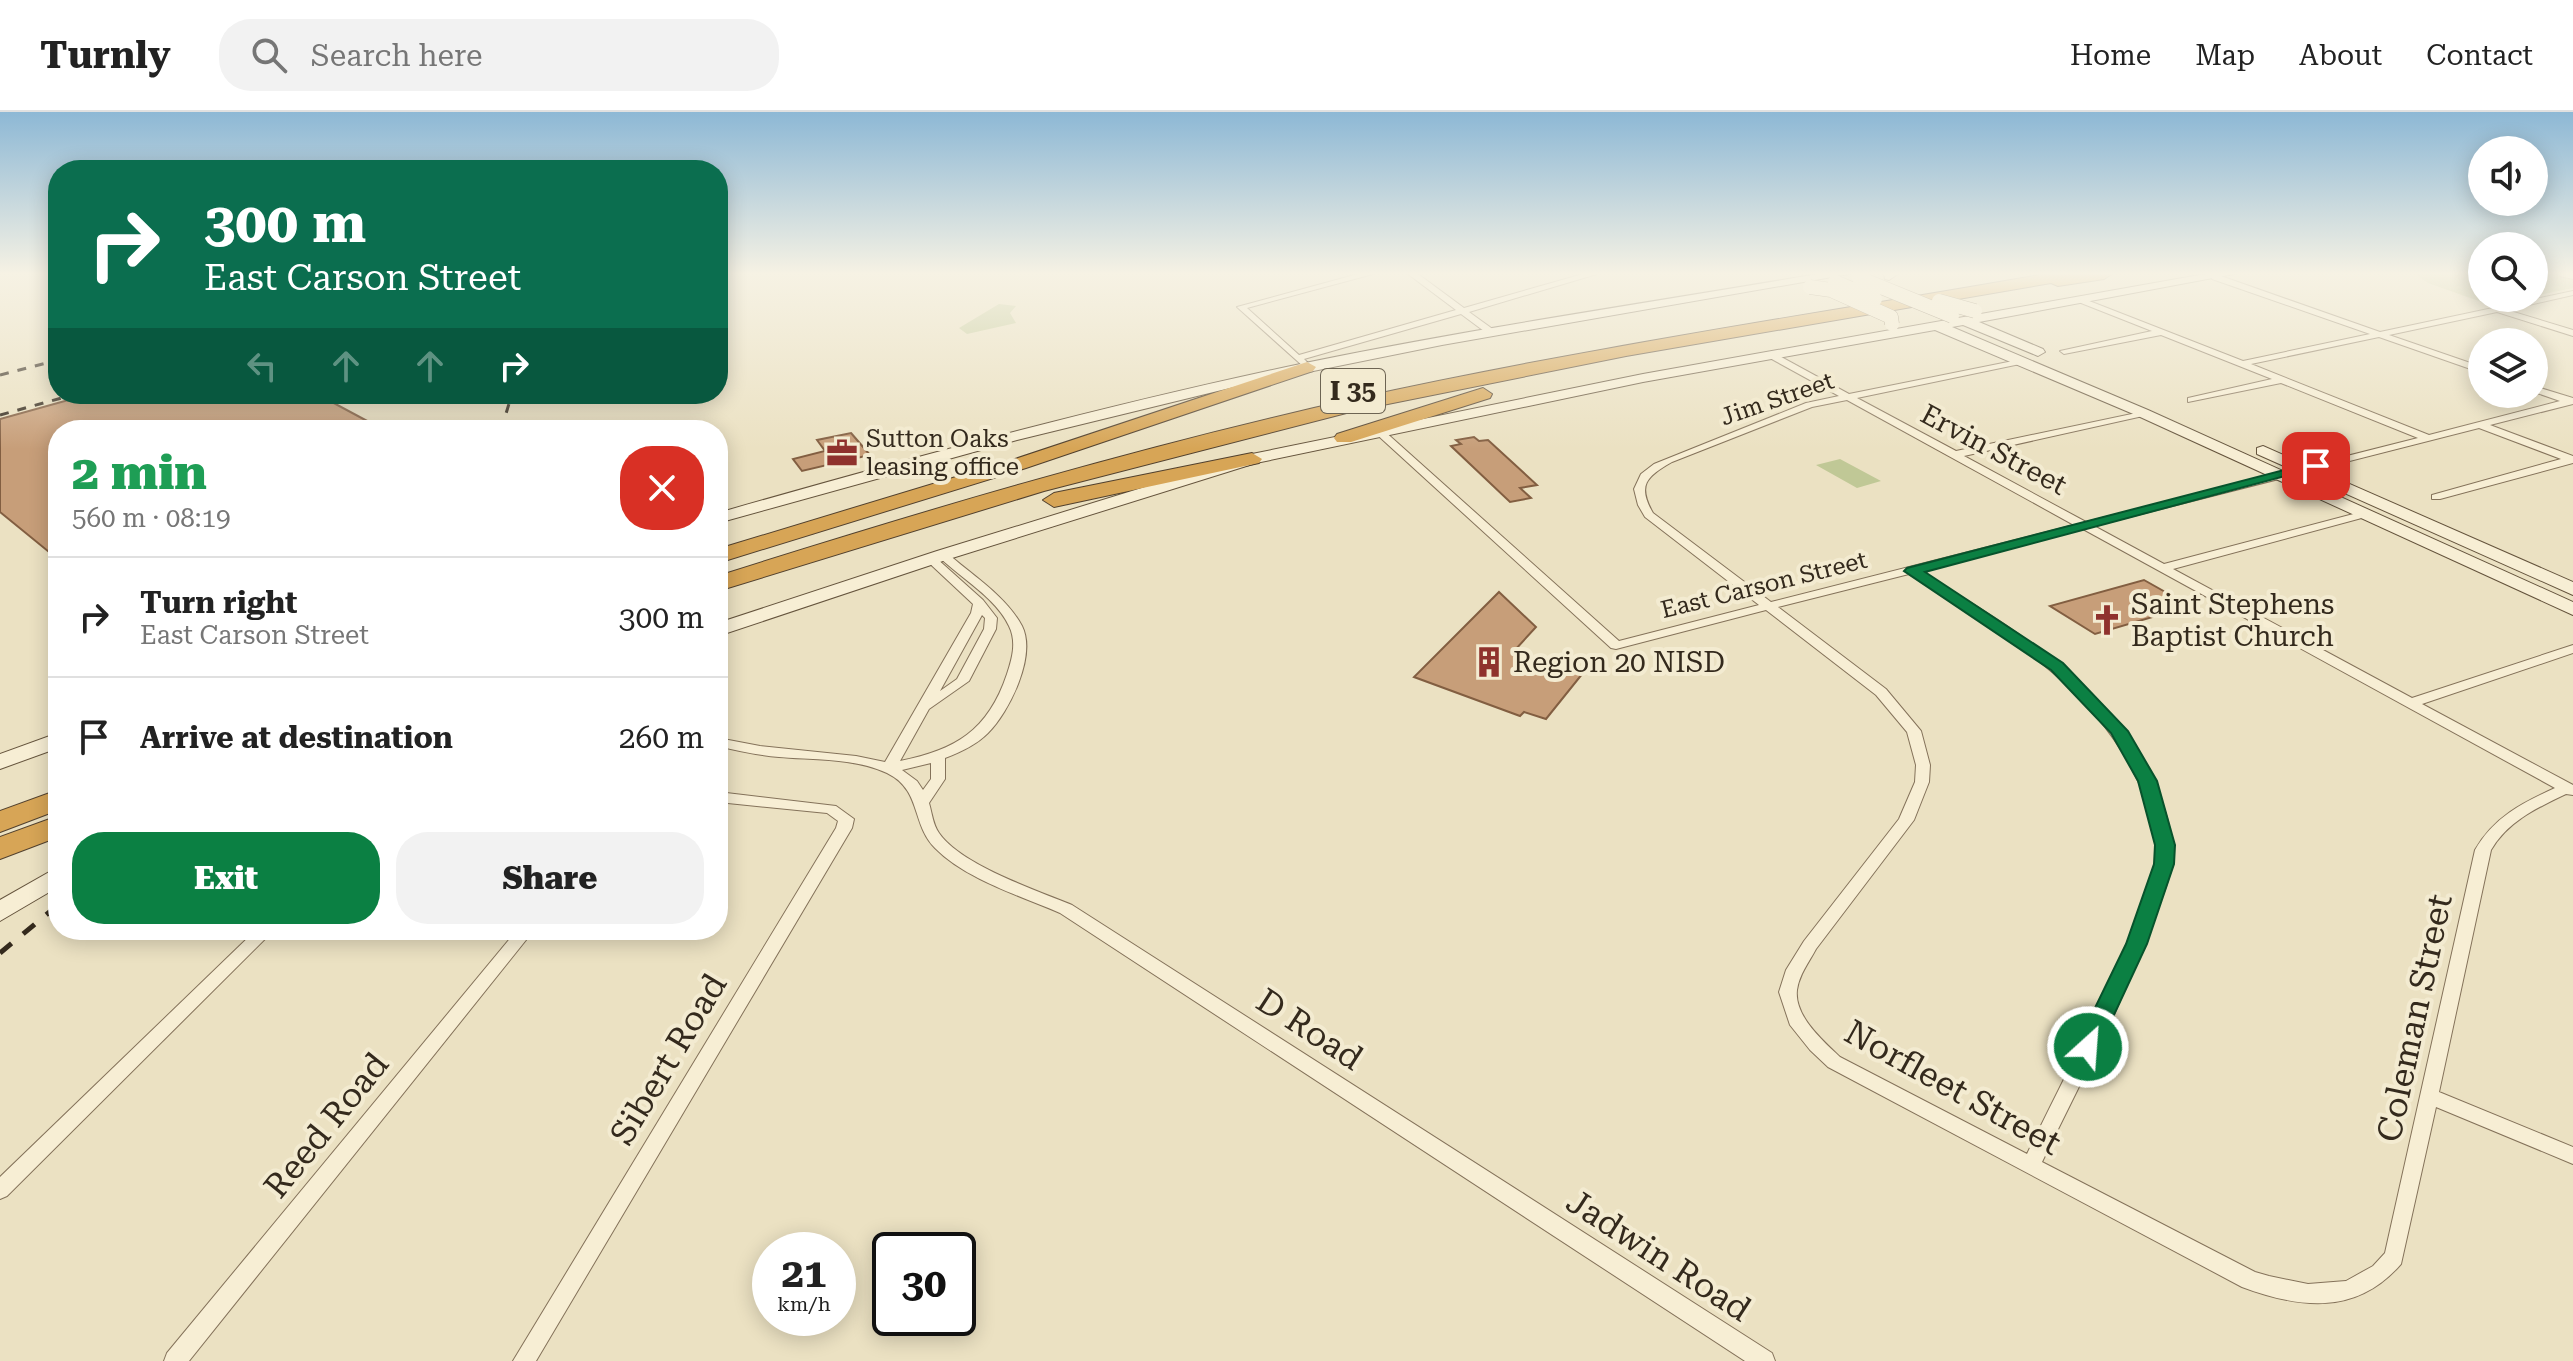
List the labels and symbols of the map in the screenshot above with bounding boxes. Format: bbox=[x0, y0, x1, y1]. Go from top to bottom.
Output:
street label: Jim Street bbox=[1717, 367, 1837, 431]
road number: I 35 bbox=[1321, 369, 1385, 413]
street label: Ervin Street bbox=[1915, 397, 2072, 502]
place label: Sutton Oaks leasing office bbox=[866, 425, 1019, 481]
pin bbox=[2282, 432, 2350, 500]
office icon: Sutton Oaks leasing office bbox=[825, 436, 859, 470]
street label: East Carson Street bbox=[1658, 546, 1870, 624]
place label: Saint Stephens Baptist Church bbox=[2131, 588, 2334, 653]
church icon: Saint Stephens Baptist Church bbox=[2090, 603, 2124, 637]
building icon: Region 20 NISD bbox=[1472, 645, 1506, 679]
place label: Region 20 NISD bbox=[1513, 646, 1725, 679]
street label: Coleman Street bbox=[2368, 891, 2460, 1145]
street label: Sibert Road bbox=[601, 966, 735, 1152]
street label: D Road bbox=[1249, 980, 1371, 1078]
position arrow bbox=[2046, 1005, 2130, 1089]
street label: Norfleet Street bbox=[1838, 1011, 2068, 1163]
street label: Reed Road bbox=[255, 1044, 397, 1205]
street label: Jadwin Road bbox=[1560, 1181, 1759, 1329]
speed limit sign: 30 bbox=[872, 1232, 976, 1336]

